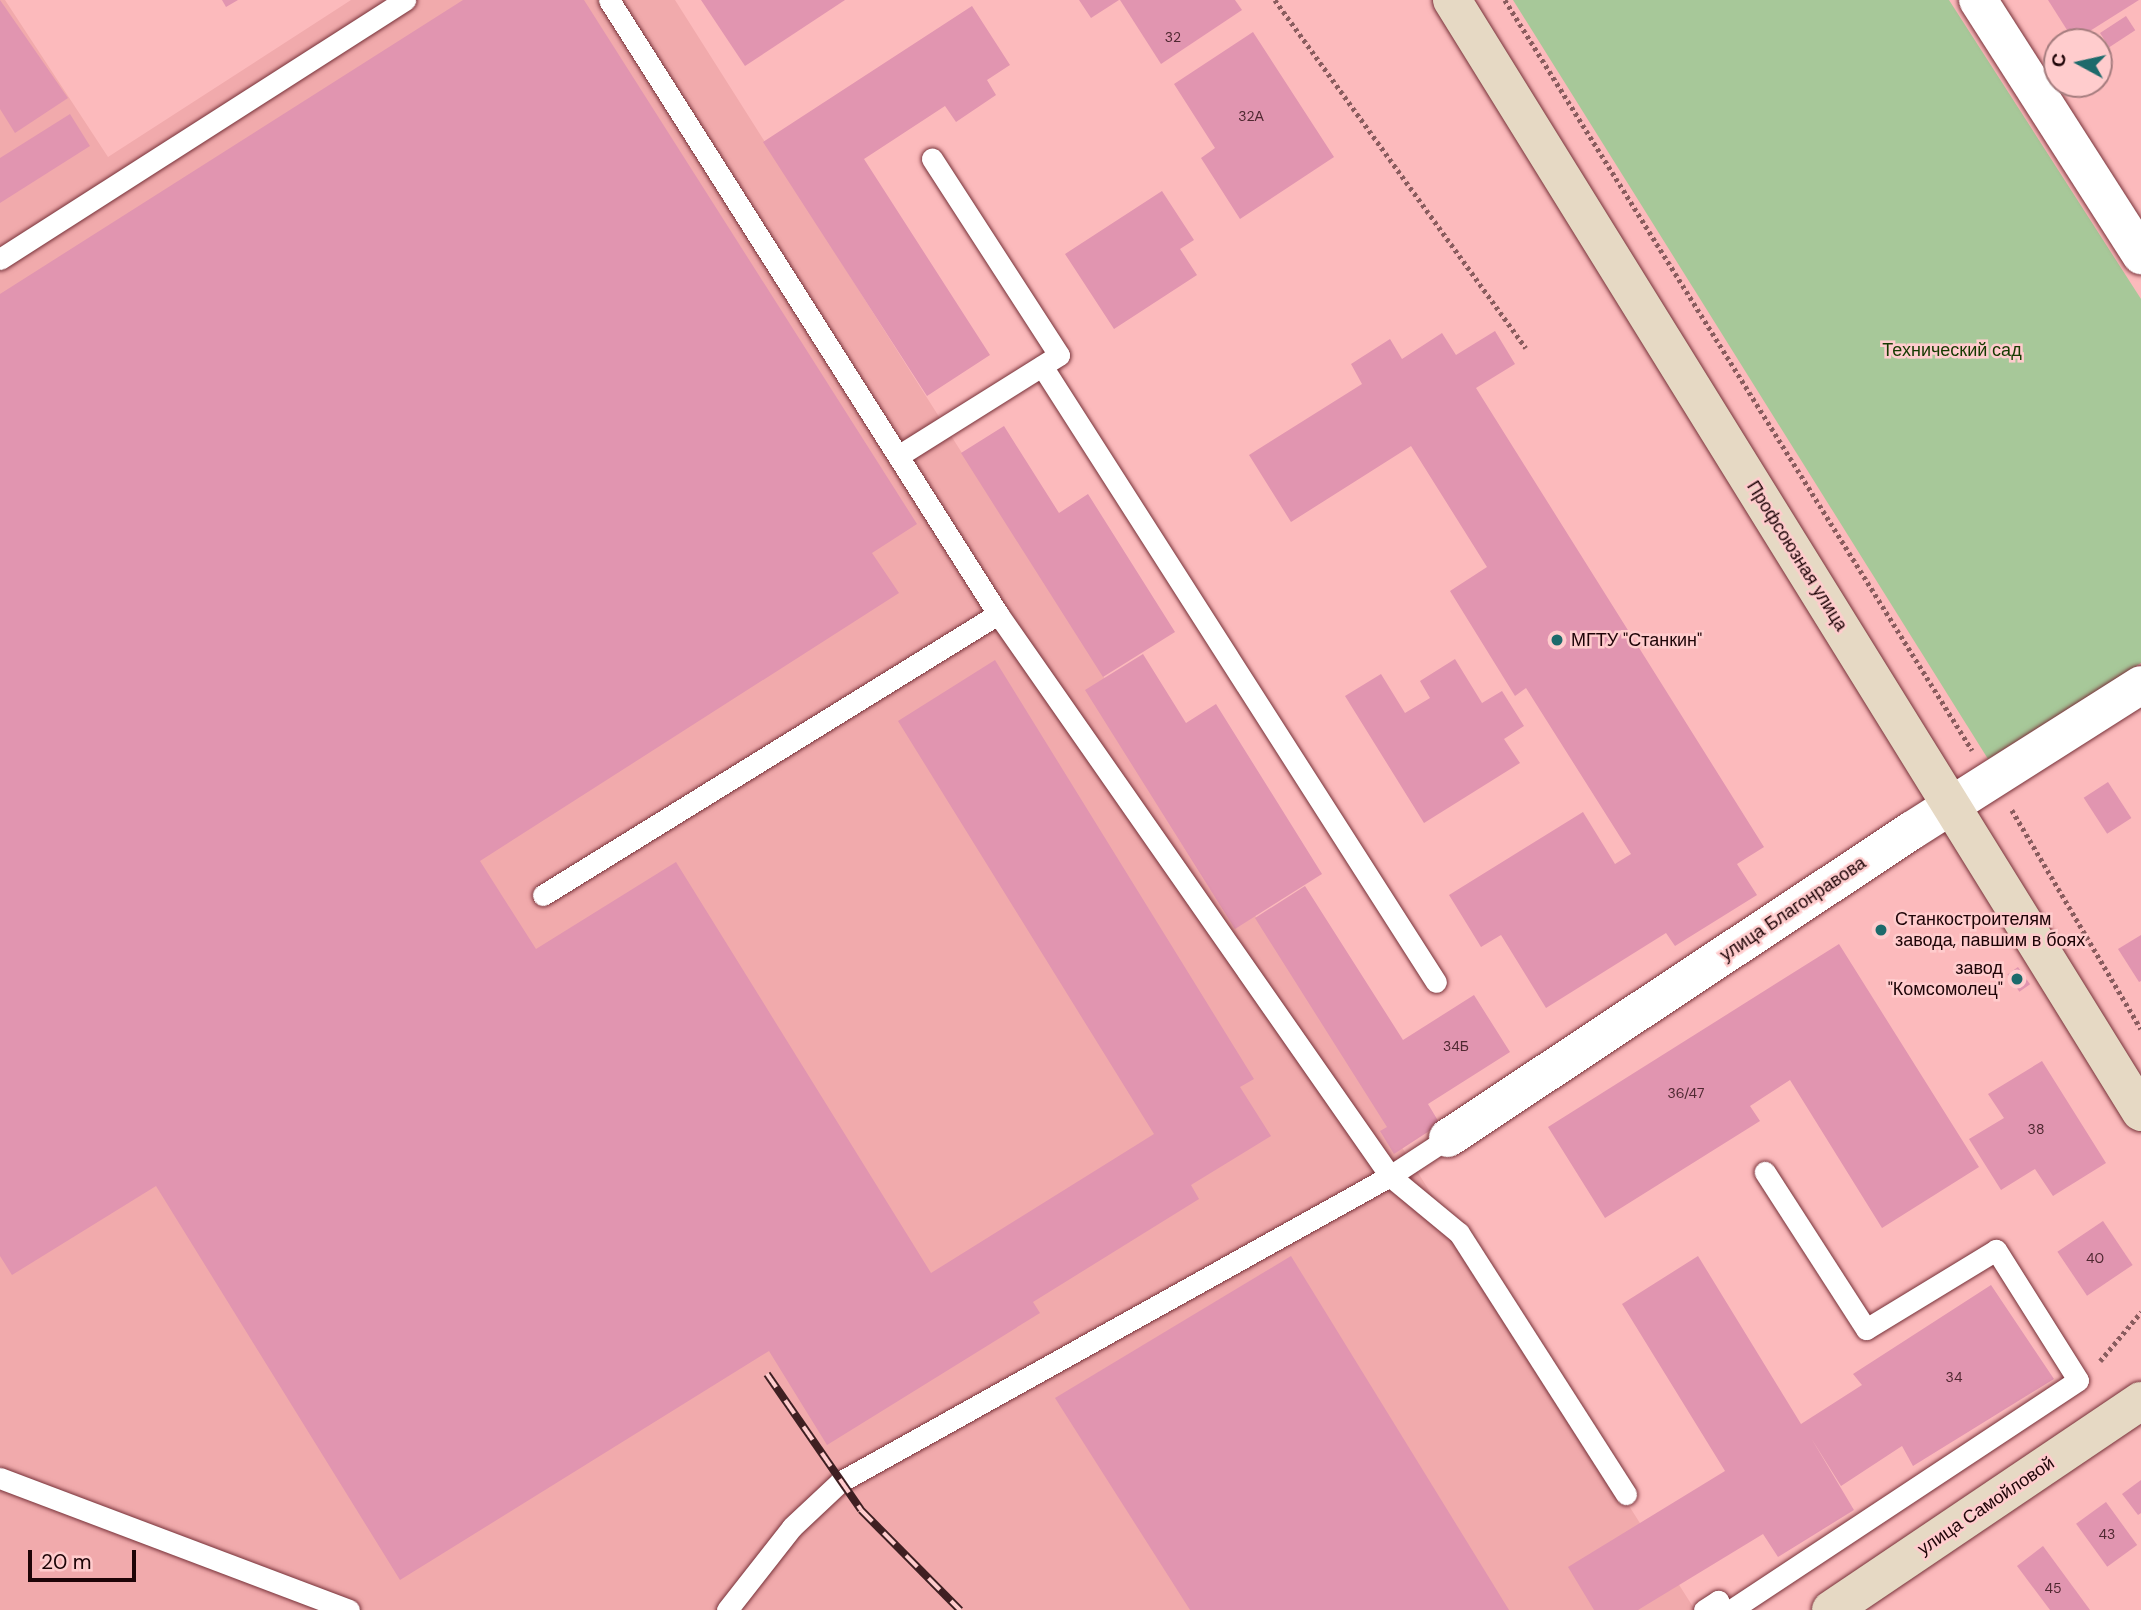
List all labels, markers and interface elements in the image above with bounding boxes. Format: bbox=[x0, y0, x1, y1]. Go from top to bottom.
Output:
north arrow bbox=[2043, 28, 2113, 98]
house number: 32 bbox=[1165, 29, 1181, 45]
text: С bbox=[2045, 52, 2072, 69]
house number: 32А bbox=[1238, 108, 1264, 124]
park label: Технический сад bbox=[1882, 339, 2022, 361]
street label: Профсоюзная улица bbox=[1742, 477, 1852, 635]
place label: МГТУ "Станкин" bbox=[1571, 629, 1702, 651]
marker: МГТУ "Станкин" bbox=[1549, 632, 1565, 648]
street label: улица Благонравова bbox=[1716, 852, 1870, 966]
place label: Станкостроителям завода, павшим в боях bbox=[1895, 909, 2085, 951]
marker: Станкостроителям завода, павшим в боях bbox=[1873, 922, 1889, 938]
place label: завод "Комсомолец" bbox=[1888, 958, 2003, 1000]
marker: завод "Комсомолец" bbox=[2009, 971, 2025, 987]
house number: 34Б bbox=[1443, 1038, 1469, 1054]
house number: 36/47 bbox=[1667, 1085, 1705, 1101]
house number: 38 bbox=[2028, 1121, 2044, 1137]
house number: 40 bbox=[2086, 1250, 2104, 1266]
house number: 34 bbox=[1946, 1369, 1962, 1385]
street label: улица Самойловой bbox=[1914, 1452, 2058, 1560]
house number: 43 bbox=[2099, 1526, 2115, 1542]
scale bar bbox=[32, 1536, 140, 1580]
text: 20 m bbox=[41, 1548, 92, 1576]
house number: 45 bbox=[2044, 1580, 2062, 1596]

